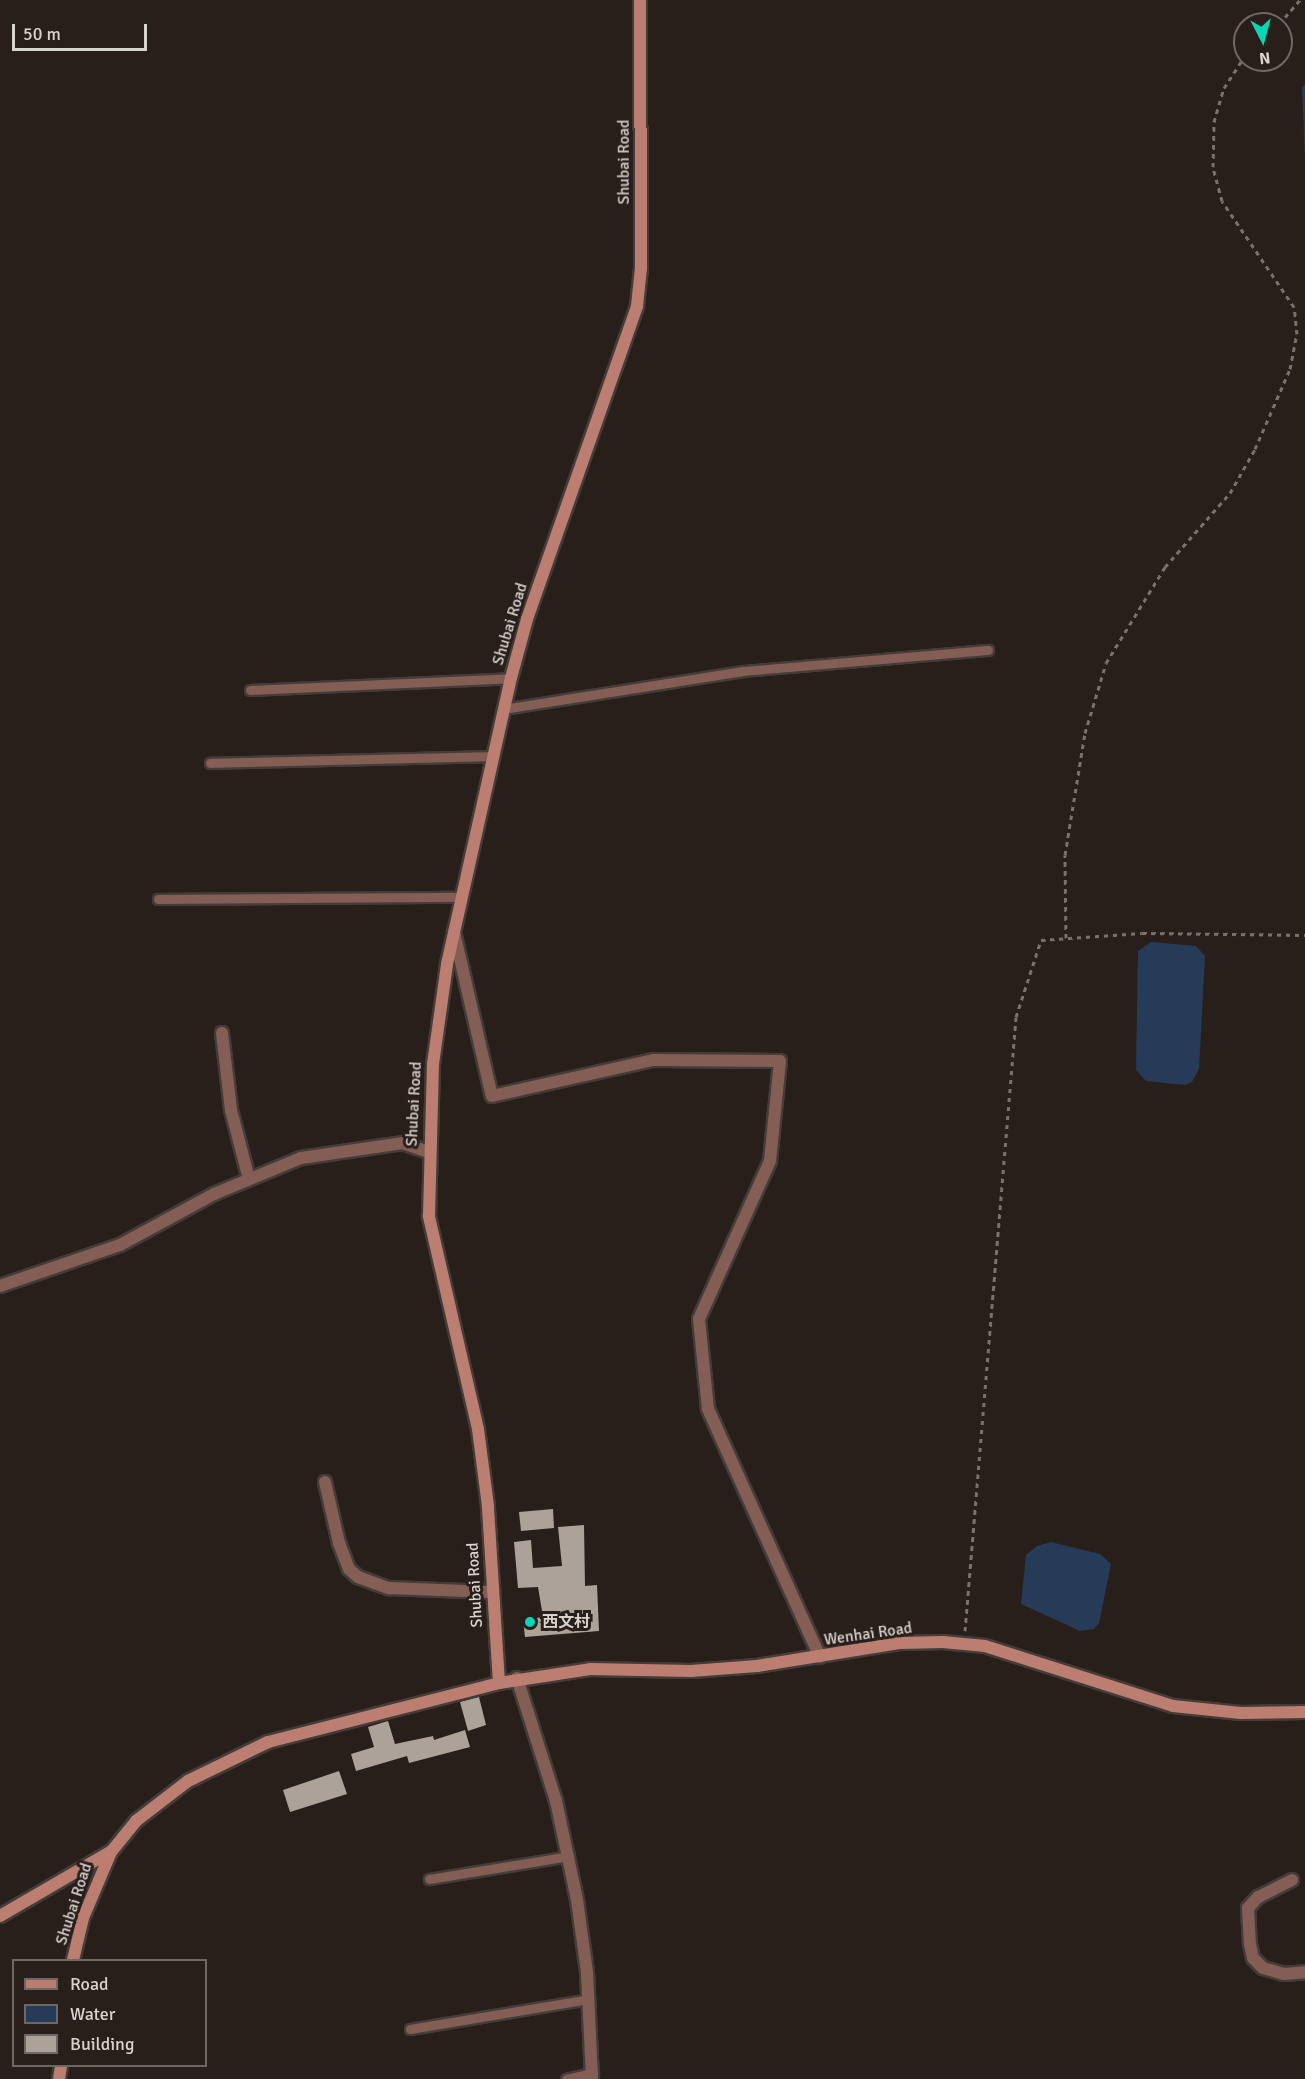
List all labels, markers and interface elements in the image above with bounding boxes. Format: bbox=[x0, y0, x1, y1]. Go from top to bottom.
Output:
scale bar bbox=[15, 12, 150, 50]
north arrow bbox=[1233, 12, 1293, 72]
text: 50 m bbox=[23, 23, 61, 45]
text: N bbox=[1258, 47, 1271, 68]
street label: Shubai Road bbox=[614, 119, 634, 205]
street label: Shubai Road bbox=[488, 581, 532, 667]
street label: Shubai Road bbox=[402, 1061, 426, 1147]
street label: Shubai Road bbox=[463, 1542, 487, 1628]
place label: 西文村 bbox=[542, 1612, 590, 1632]
marker: 西文村 bbox=[523, 1615, 537, 1629]
street label: Wenhai Road bbox=[823, 1618, 913, 1650]
street label: Shubai Road bbox=[52, 1861, 96, 1947]
legend bbox=[12, 1959, 207, 2067]
text: Road bbox=[70, 1973, 109, 1995]
text: Water bbox=[70, 2003, 115, 2025]
text: Building bbox=[70, 2033, 134, 2055]

